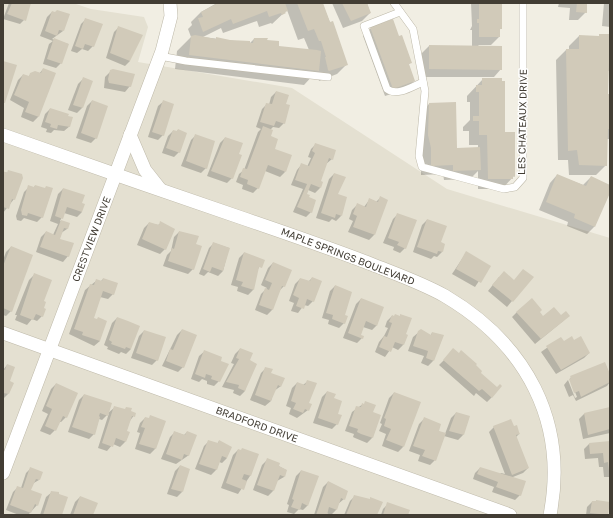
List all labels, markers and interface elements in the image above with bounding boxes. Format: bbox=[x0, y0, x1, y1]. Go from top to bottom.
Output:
street label: LES CHATEAUX DRIVE bbox=[515, 69, 529, 175]
street label: CRESTVIEW DRIVE bbox=[69, 195, 113, 283]
street label: MAPLE SPRINGS BOULEVARD bbox=[279, 225, 417, 287]
street label: BRADFORD DRIVE bbox=[214, 404, 300, 444]

